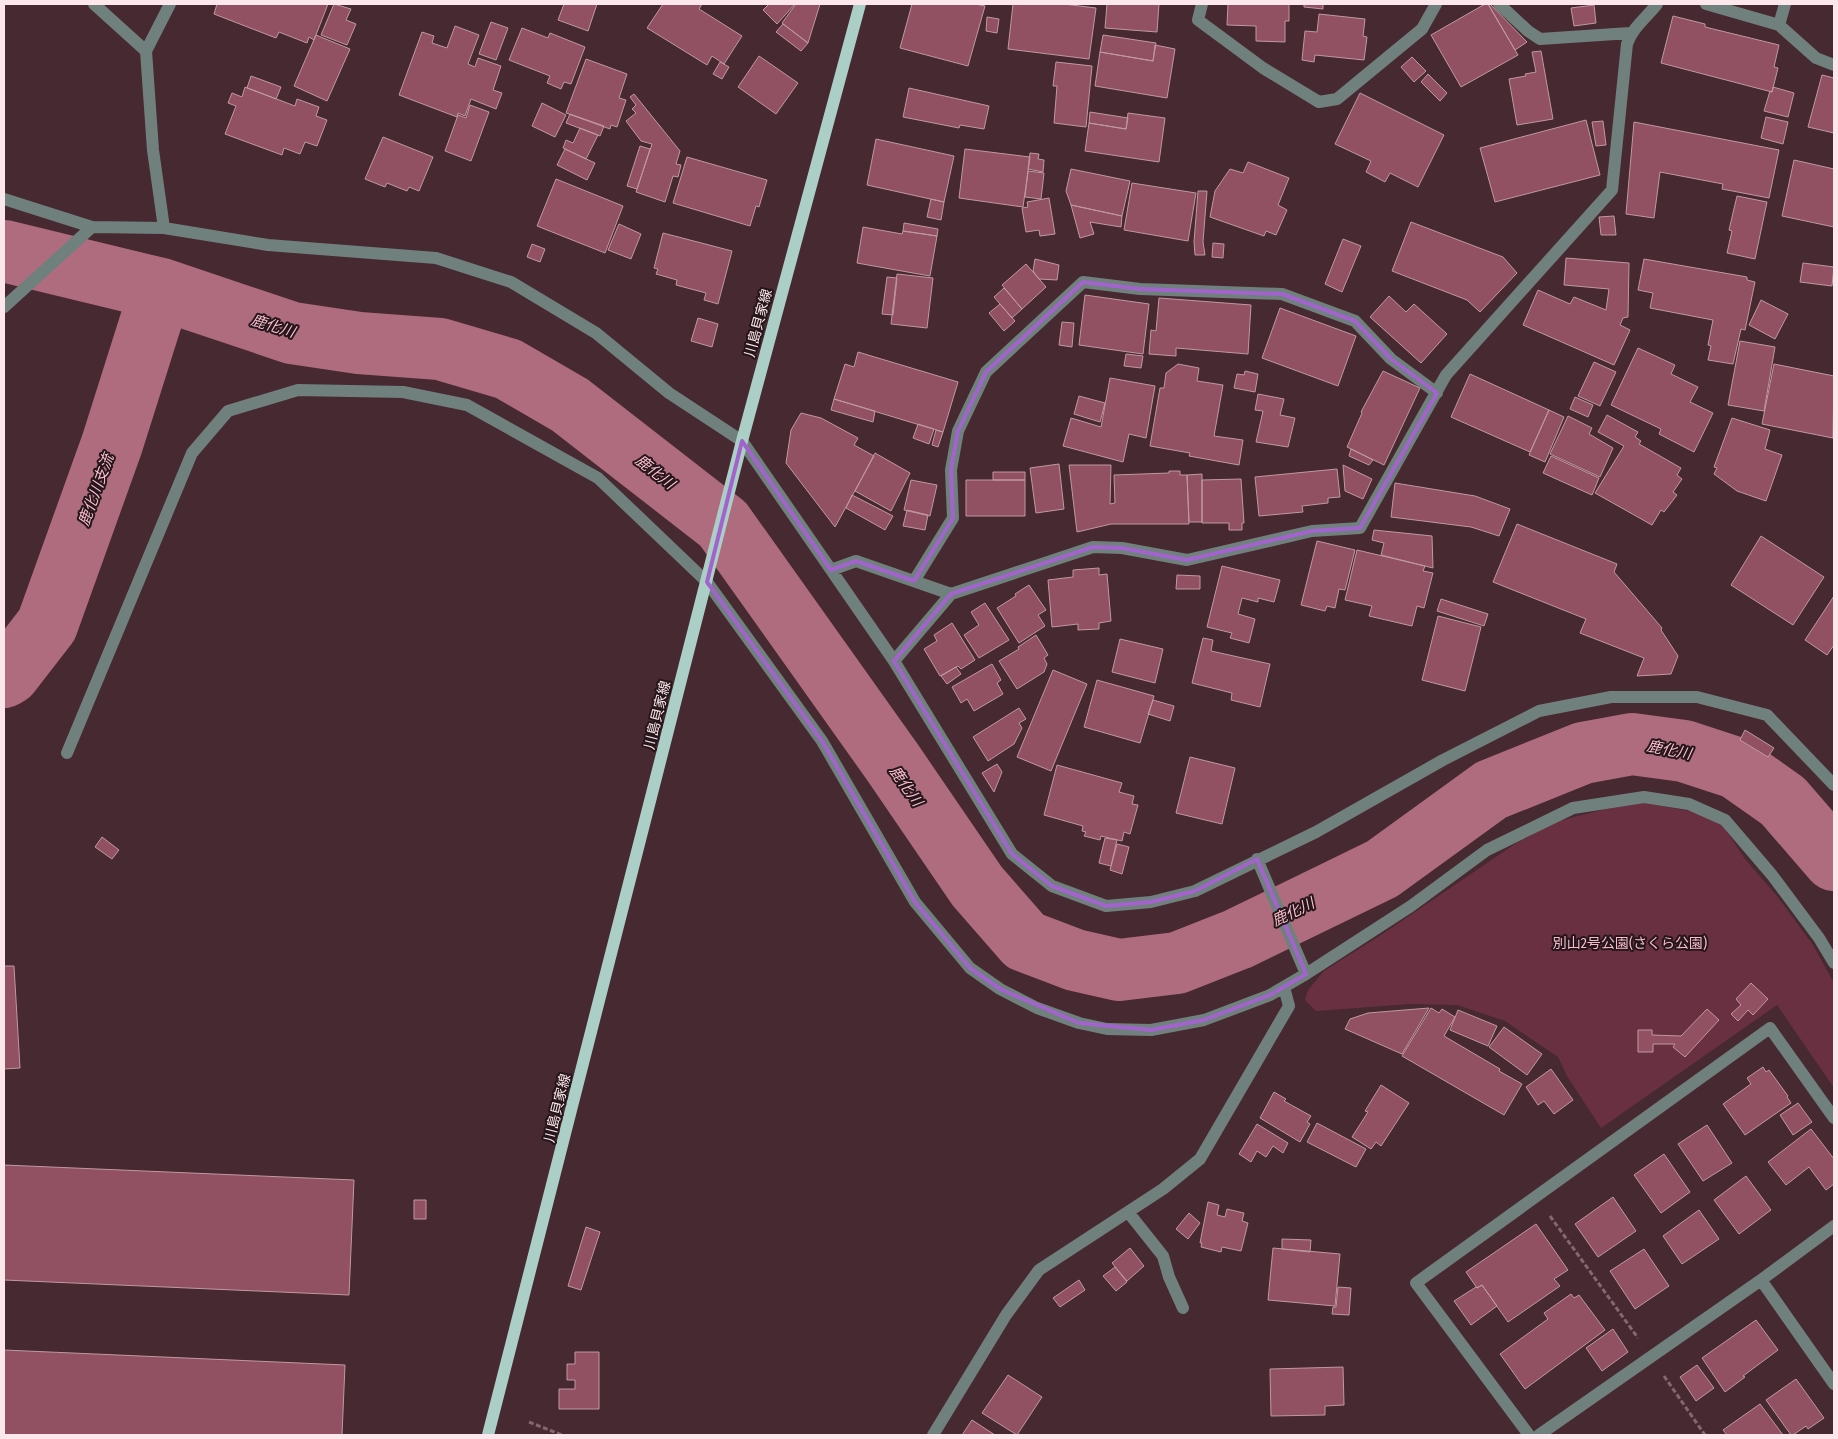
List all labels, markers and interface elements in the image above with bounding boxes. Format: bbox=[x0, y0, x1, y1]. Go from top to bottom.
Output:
street label: 川島貝家線 bbox=[741, 287, 776, 359]
water label: 鹿化川 bbox=[249, 311, 299, 342]
water label: 鹿化川支流 bbox=[75, 450, 118, 528]
water label: 鹿化川 bbox=[632, 451, 680, 494]
street label: 川島貝家線 bbox=[641, 679, 674, 751]
water label: 鹿化川 bbox=[1645, 737, 1695, 764]
water label: 鹿化川 bbox=[886, 762, 927, 811]
water label: 鹿化川 bbox=[1269, 893, 1319, 930]
park label: 別山2号公園(さくら公園) bbox=[1553, 935, 1707, 952]
street label: 川島貝家線 bbox=[541, 1072, 574, 1144]

